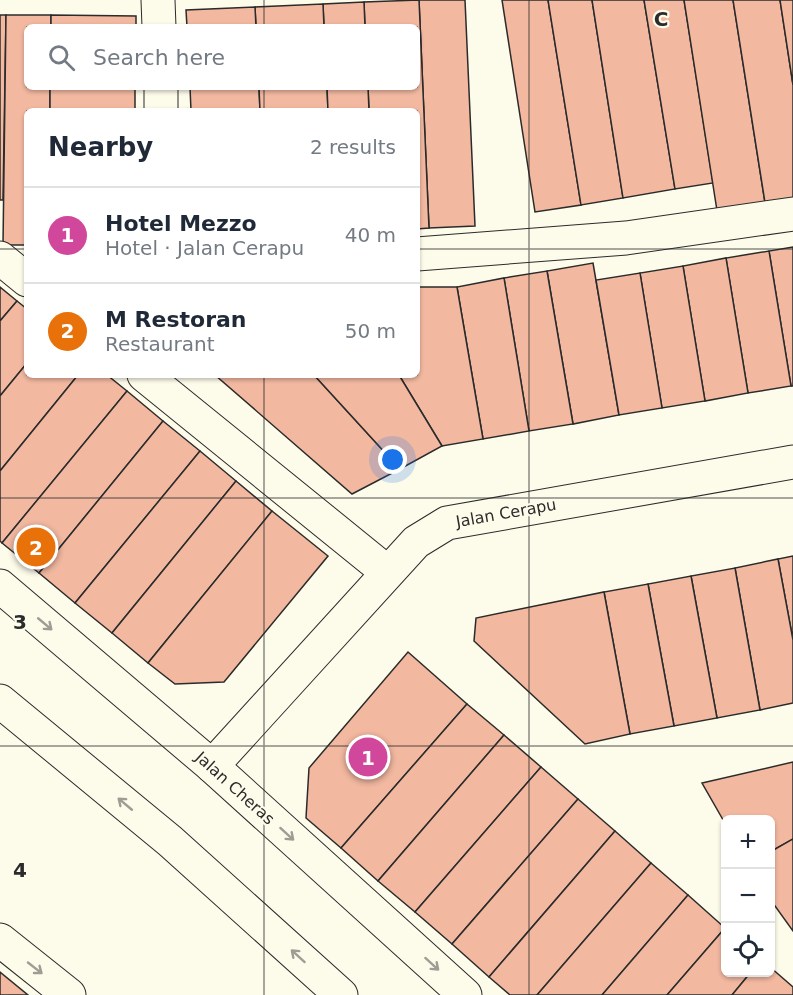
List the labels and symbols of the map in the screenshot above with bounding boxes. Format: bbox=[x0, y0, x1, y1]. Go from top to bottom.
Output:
text: C bbox=[654, 7, 668, 31]
your location bbox=[378, 445, 407, 474]
street label: Jalan Cerapu bbox=[453, 495, 558, 531]
pin: 2 bbox=[16, 524, 56, 570]
text: 3 bbox=[13, 610, 27, 634]
one-way arrow bbox=[37, 617, 52, 631]
pin: 1 bbox=[348, 734, 388, 780]
street label: Jalan Cheras bbox=[191, 747, 278, 828]
one-way arrow bbox=[118, 797, 133, 811]
one-way arrow bbox=[279, 827, 294, 841]
text: 4 bbox=[13, 858, 27, 882]
one-way arrow bbox=[291, 949, 306, 963]
one-way arrow bbox=[424, 957, 439, 971]
one-way arrow bbox=[26, 961, 42, 974]

